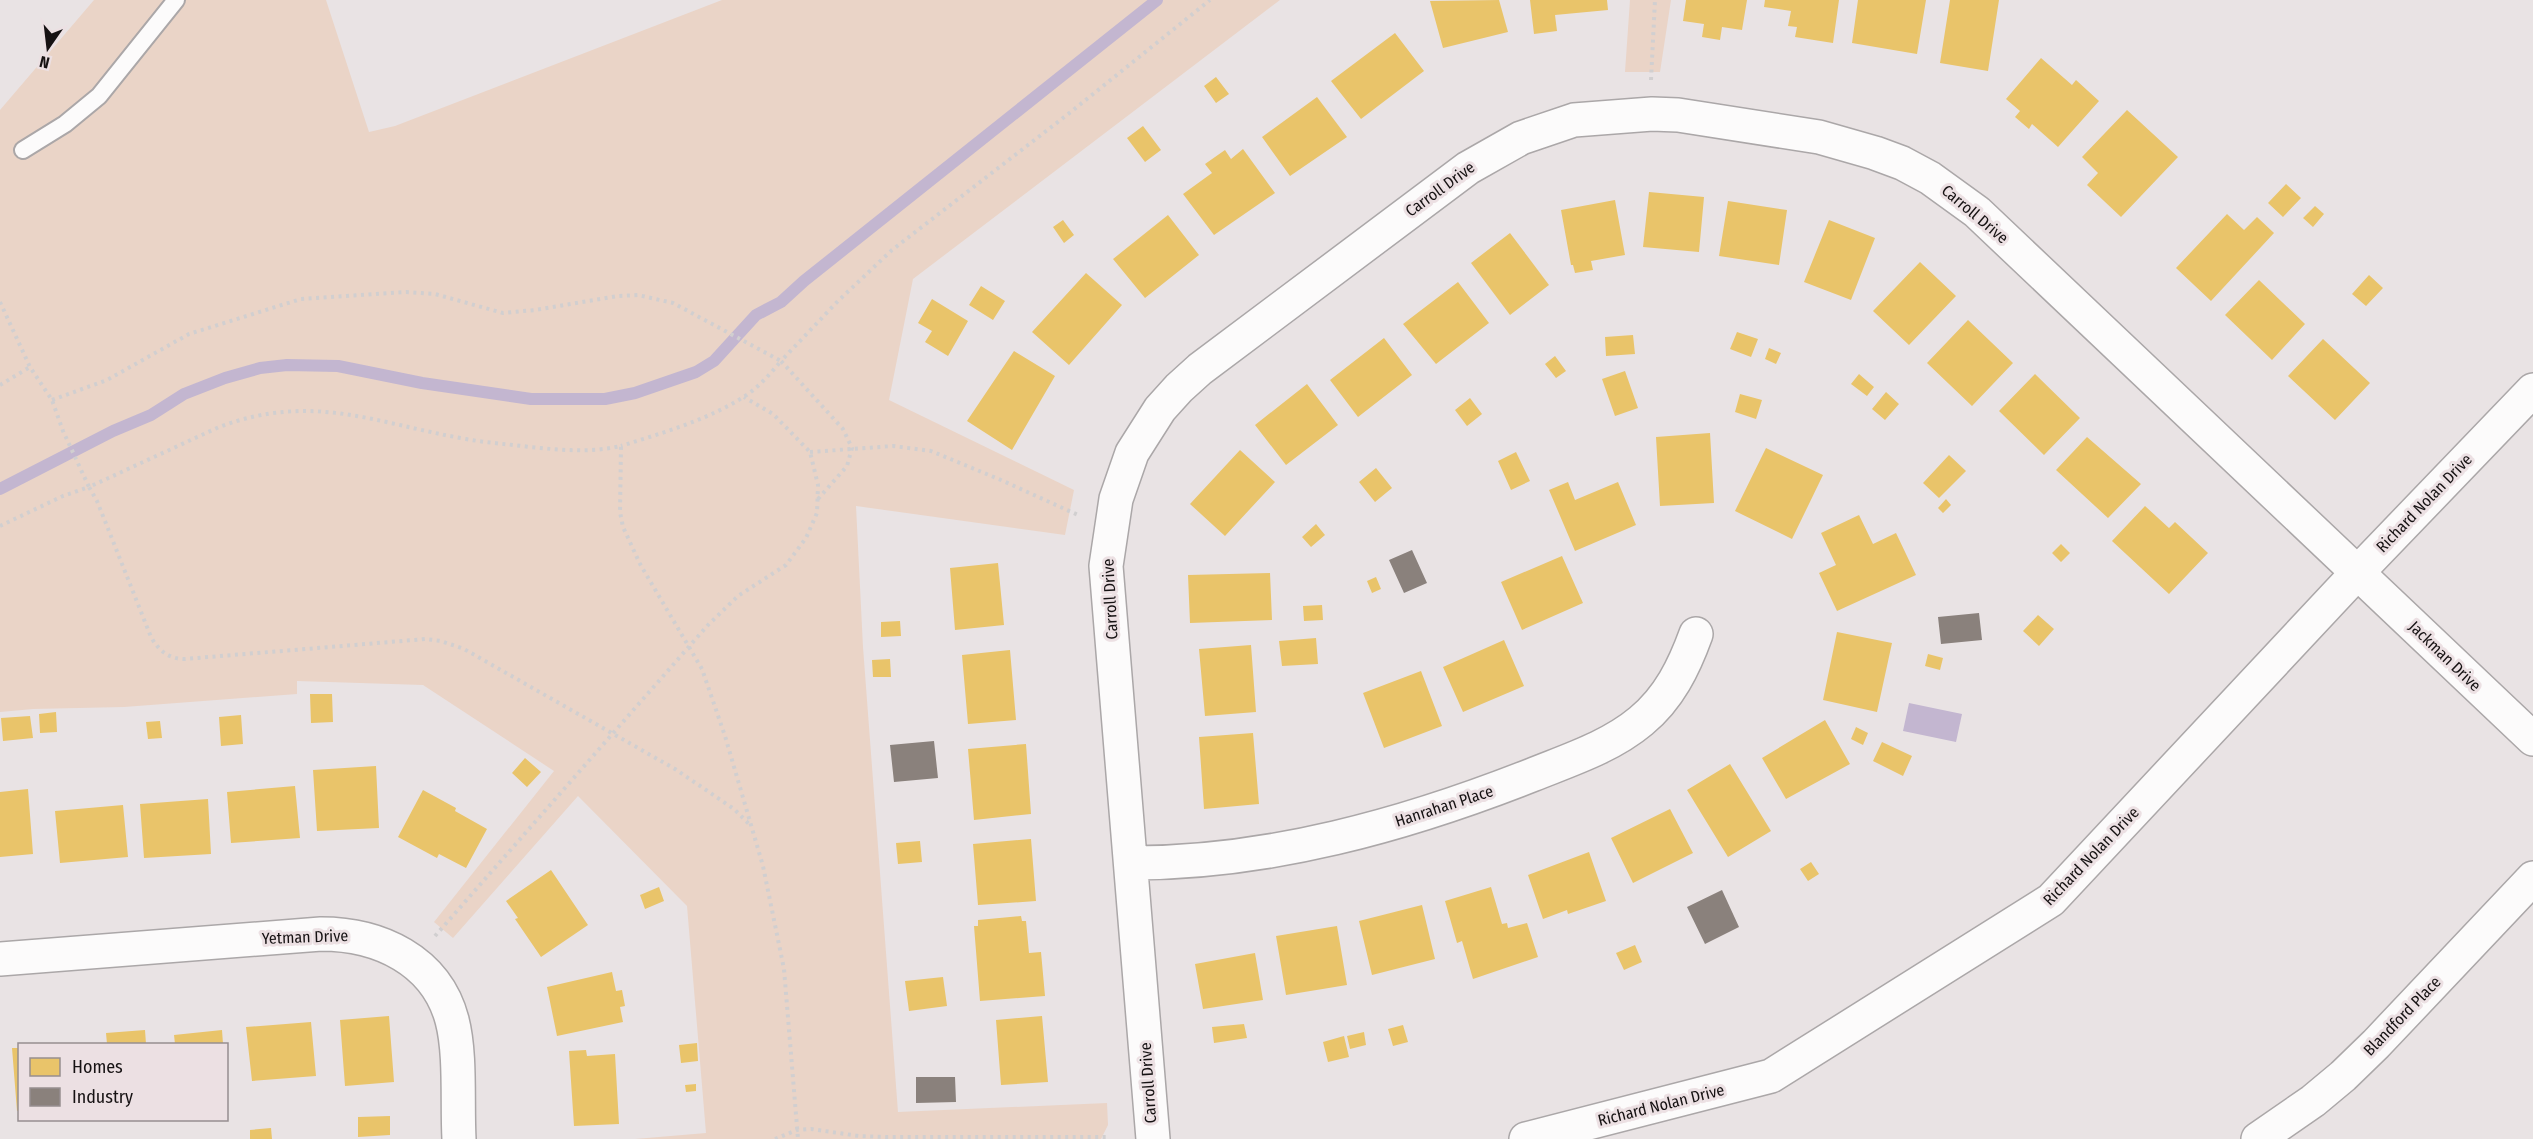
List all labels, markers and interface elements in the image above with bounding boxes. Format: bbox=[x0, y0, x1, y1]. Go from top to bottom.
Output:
north arrow bbox=[18, 18, 78, 78]
text: N bbox=[38, 52, 51, 72]
street label: Carroll Drive bbox=[1402, 157, 1478, 221]
street label: Carroll Drive bbox=[1938, 181, 2012, 247]
street label: Richard Nolan Drive bbox=[2372, 450, 2476, 556]
street label: Carroll Drive bbox=[1098, 558, 1122, 640]
street label: Jackman Drive bbox=[2405, 617, 2485, 695]
street label: Hanrahan Place bbox=[1393, 781, 1496, 831]
street label: Richard Nolan Drive bbox=[2039, 803, 2143, 909]
street label: Yetman Drive bbox=[262, 926, 349, 948]
street label: Blandford Place bbox=[2359, 972, 2445, 1060]
street label: Carroll Drive bbox=[1136, 1042, 1160, 1124]
legend bbox=[18, 1043, 228, 1121]
text: Homes bbox=[72, 1056, 123, 1078]
street label: Richard Nolan Drive bbox=[1596, 1080, 1726, 1130]
text: Industry bbox=[72, 1086, 133, 1108]

